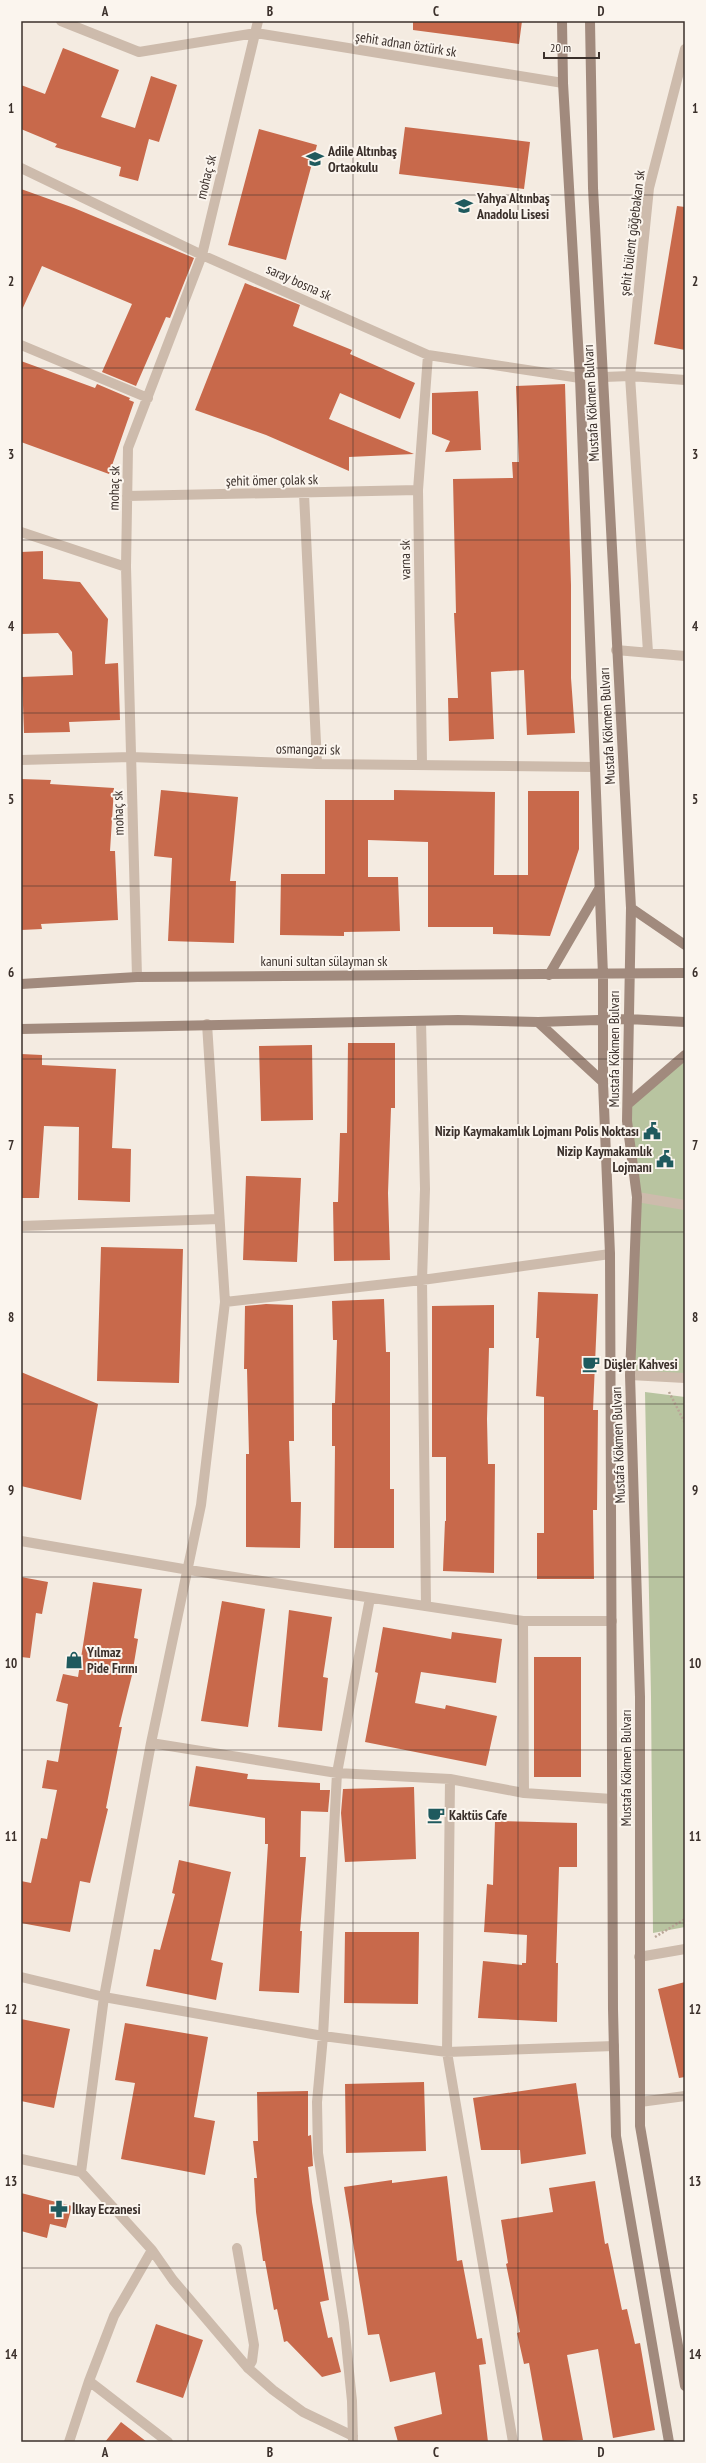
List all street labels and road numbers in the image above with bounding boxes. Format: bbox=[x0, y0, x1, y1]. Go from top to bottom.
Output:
street label: şehit adnan öztürk sk bbox=[354, 27, 458, 61]
street label: mohaç sk bbox=[192, 153, 220, 201]
street label: şehit bülent göğebakan sk bbox=[615, 169, 649, 297]
street label: saray bosna sk bbox=[264, 260, 335, 305]
street label: Mustafa Kökmen Bulvarı bbox=[579, 344, 603, 462]
street label: mohaç sk bbox=[105, 465, 123, 511]
street label: şehit ömer çolak sk bbox=[226, 470, 319, 490]
street label: varna sk bbox=[396, 539, 414, 580]
street label: Mustafa Kökmen Bulvarı bbox=[595, 667, 619, 785]
street label: osmangazi sk bbox=[276, 739, 341, 759]
street label: mohaç sk bbox=[108, 790, 128, 836]
street label: kanuni sultan sülayman sk bbox=[261, 952, 388, 970]
street label: Mustafa Kökmen Bulvarı bbox=[605, 990, 623, 1108]
street label: Mustafa Kökmen Bulvarı bbox=[607, 1386, 629, 1504]
street label: Mustafa Kökmen Bulvarı bbox=[617, 1709, 635, 1827]

